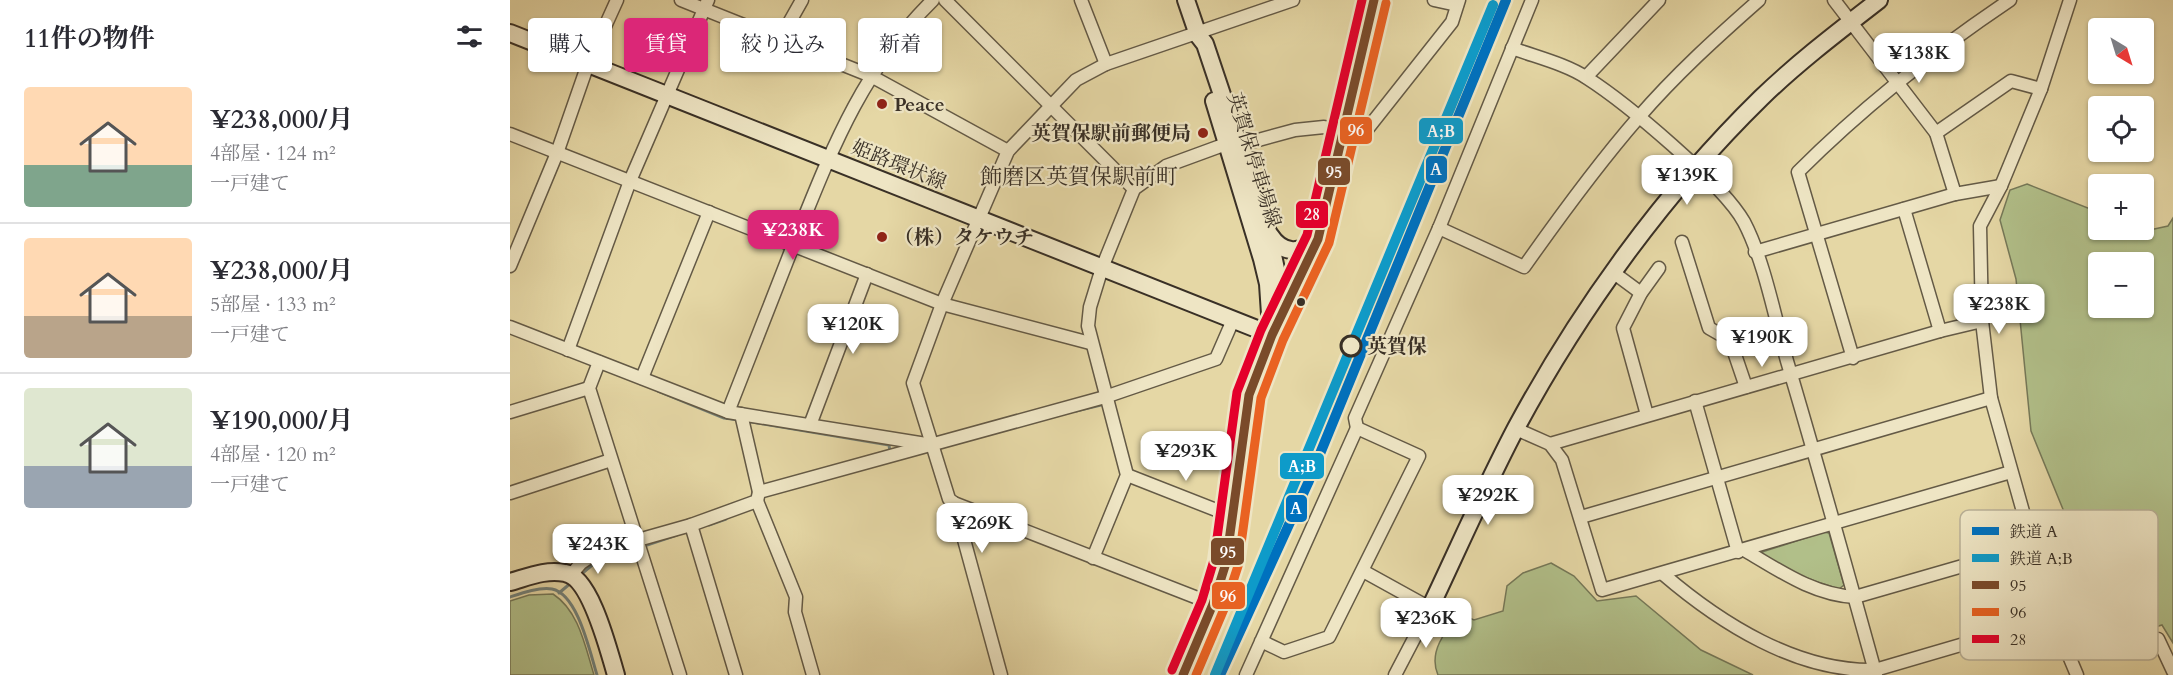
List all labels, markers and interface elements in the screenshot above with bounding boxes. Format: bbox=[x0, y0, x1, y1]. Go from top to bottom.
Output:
chip: 購入 bbox=[528, 18, 612, 72]
chip: 賃貸 bbox=[624, 18, 708, 72]
chip: 絞り込み bbox=[720, 18, 846, 72]
chip: 新着 bbox=[858, 18, 942, 72]
north arrow bbox=[2088, 18, 2154, 84]
map controls bbox=[2088, 18, 2154, 318]
icon: filters bbox=[453, 20, 486, 53]
text: 11件の物件 bbox=[24, 21, 155, 56]
pin: ¥138K bbox=[1877, 33, 1961, 84]
text: ¥138K bbox=[1888, 39, 1950, 66]
street label: 英賀保停車場線 bbox=[1221, 89, 1287, 231]
place label: Peace bbox=[894, 91, 945, 118]
button: locate bbox=[2088, 96, 2154, 162]
marker: Peace bbox=[875, 97, 889, 111]
text: ¥238,000/月 bbox=[210, 102, 353, 137]
icon: home bbox=[72, 111, 144, 183]
line badge: 96 bbox=[1339, 116, 1373, 145]
line badge: A;B bbox=[1418, 117, 1464, 145]
place label: 英賀保駅前郵便局 bbox=[1031, 120, 1191, 147]
text: 96 bbox=[1348, 120, 1364, 142]
text: A;B bbox=[1427, 121, 1455, 143]
marker: 英賀保駅前郵便局 bbox=[1196, 126, 1210, 140]
street label: 姫路環状線 bbox=[848, 134, 950, 196]
text: 4部屋 · 124 m² bbox=[210, 140, 336, 167]
line badge: A bbox=[1425, 155, 1448, 184]
pin: ¥139K bbox=[1645, 155, 1729, 206]
line badge: 95 bbox=[1317, 157, 1351, 186]
text: A bbox=[1430, 159, 1442, 181]
text: ¥139K bbox=[1656, 161, 1718, 188]
district label: 飾磨区英賀保駅前町 bbox=[980, 162, 1178, 192]
text: 95 bbox=[1326, 162, 1342, 184]
text: 一戸建て bbox=[210, 170, 290, 197]
button: + bbox=[2088, 174, 2154, 240]
line badge: 28 bbox=[1295, 200, 1329, 229]
text: 28 bbox=[1304, 204, 1320, 226]
pin: ¥238K bbox=[751, 210, 835, 261]
text: ¥238K bbox=[762, 216, 824, 243]
place label: （株）タケウチ bbox=[894, 224, 1034, 251]
marker: （株）タケウチ bbox=[875, 230, 889, 244]
button: − bbox=[2088, 252, 2154, 318]
text: ¥238,000/月 bbox=[210, 253, 353, 288]
icon: home bbox=[72, 262, 144, 334]
pin: ¥238K bbox=[1957, 284, 2041, 335]
text: ¥238K bbox=[1968, 290, 2030, 317]
text: 5部屋 · 133 m² bbox=[210, 291, 336, 318]
unlabelled marker bbox=[1295, 296, 1307, 308]
pin: ¥120K bbox=[811, 304, 895, 355]
text: ¥120K bbox=[822, 310, 884, 337]
pin: ¥190K bbox=[1720, 317, 1804, 368]
text: 一戸建て bbox=[210, 321, 290, 348]
text: ¥190K bbox=[1731, 323, 1793, 350]
place label: 英賀保 bbox=[1367, 333, 1427, 360]
marker: 英賀保 bbox=[1340, 335, 1362, 357]
text: ¥190,000/月 bbox=[210, 403, 353, 438]
icon: home bbox=[72, 412, 144, 484]
pin: ¥293K bbox=[1144, 431, 1228, 482]
text: ¥293K bbox=[1155, 437, 1217, 464]
text: 4部屋 · 120 m² bbox=[210, 441, 336, 468]
line badge: A;B bbox=[1279, 452, 1325, 480]
text: A;B bbox=[1288, 456, 1316, 478]
text: 一戸建て bbox=[210, 471, 290, 498]
pin: ¥292K bbox=[1446, 475, 1530, 526]
text: ¥292K bbox=[1457, 481, 1519, 508]
line badge: A bbox=[1285, 494, 1308, 523]
text: A bbox=[1290, 498, 1302, 520]
pin: ¥269K bbox=[940, 503, 1024, 554]
text: ¥269K bbox=[951, 509, 1013, 536]
legend bbox=[1960, 510, 2158, 660]
text: 鉄道 A bbox=[2009, 521, 2058, 543]
pin: ¥243K bbox=[556, 524, 640, 575]
text: ¥243K bbox=[567, 530, 629, 557]
line badge: 95 bbox=[1210, 537, 1245, 566]
text: 95 bbox=[1220, 542, 1236, 564]
text: 鉄道 A;B bbox=[2009, 548, 2073, 570]
text: 95 bbox=[2010, 575, 2026, 597]
line badge: 96 bbox=[1211, 581, 1246, 610]
text: 96 bbox=[1220, 586, 1236, 608]
pin: ¥236K bbox=[1384, 598, 1468, 649]
text: 96 bbox=[2010, 602, 2026, 624]
text: ¥236K bbox=[1395, 604, 1457, 631]
text: 28 bbox=[2010, 629, 2026, 651]

